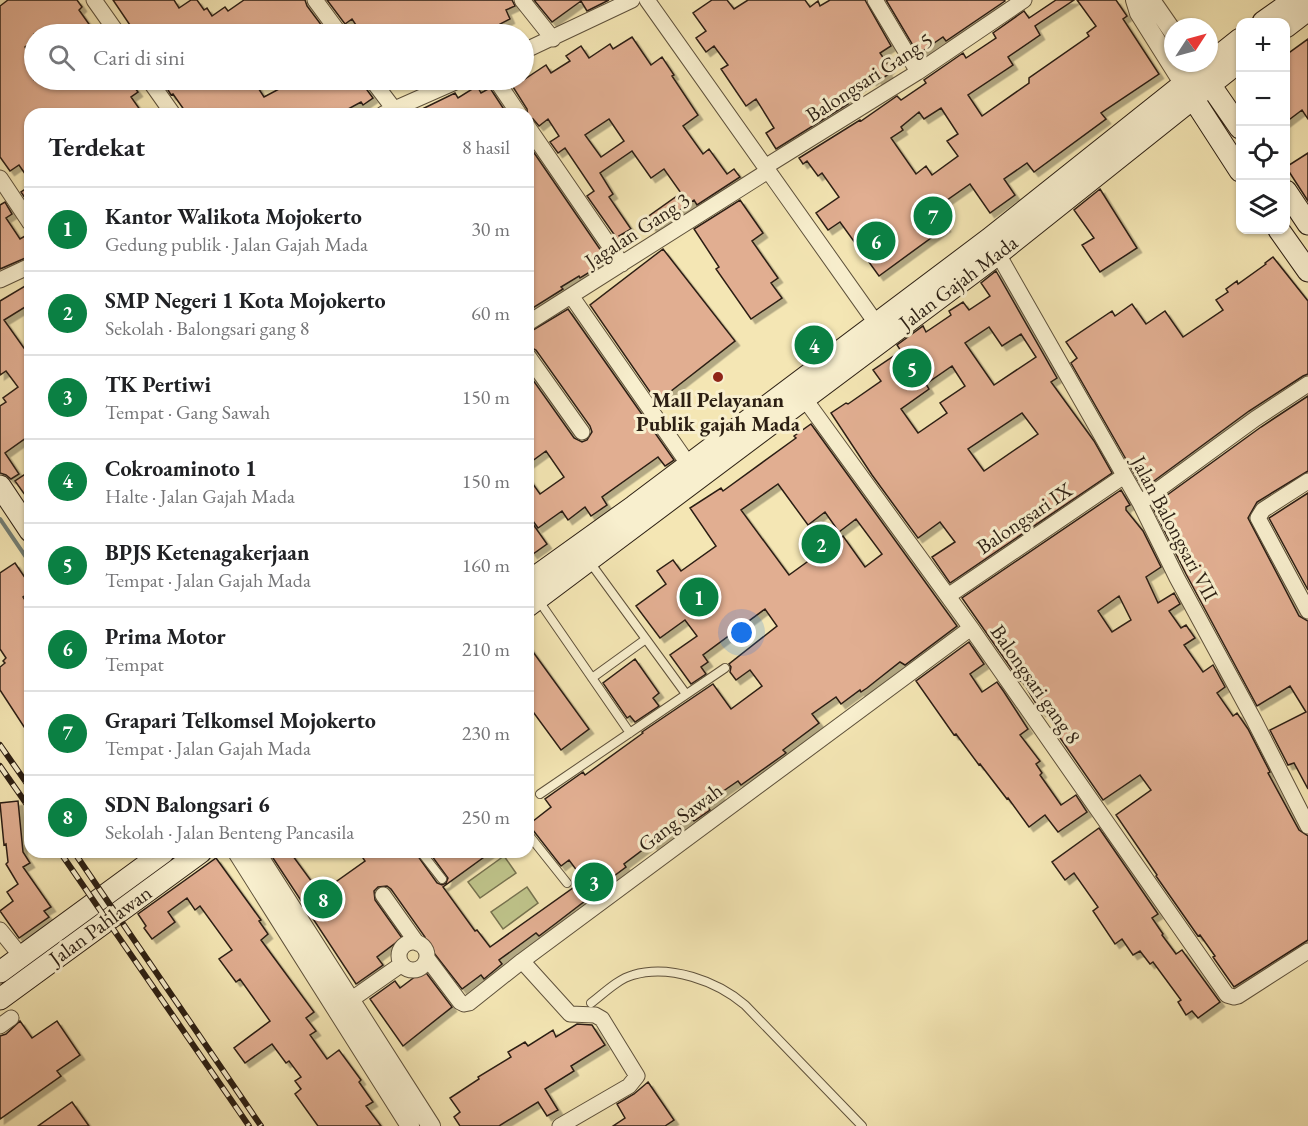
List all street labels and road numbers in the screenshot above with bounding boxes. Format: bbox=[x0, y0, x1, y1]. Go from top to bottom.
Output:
street label: Balongsari Gang 5 bbox=[800, 26, 938, 128]
street label: Jagalan Gang 3 bbox=[578, 186, 695, 275]
street label: Jalan Gajah Mada bbox=[892, 228, 1023, 337]
street label: Jalan Balongsari VII bbox=[1124, 449, 1225, 605]
street label: Balongsari IX bbox=[971, 476, 1077, 560]
street label: Balongsari gang 8 bbox=[985, 619, 1087, 749]
street label: Gang Sawah bbox=[632, 776, 728, 858]
street label: Jalan Pahlawan bbox=[42, 879, 157, 973]

